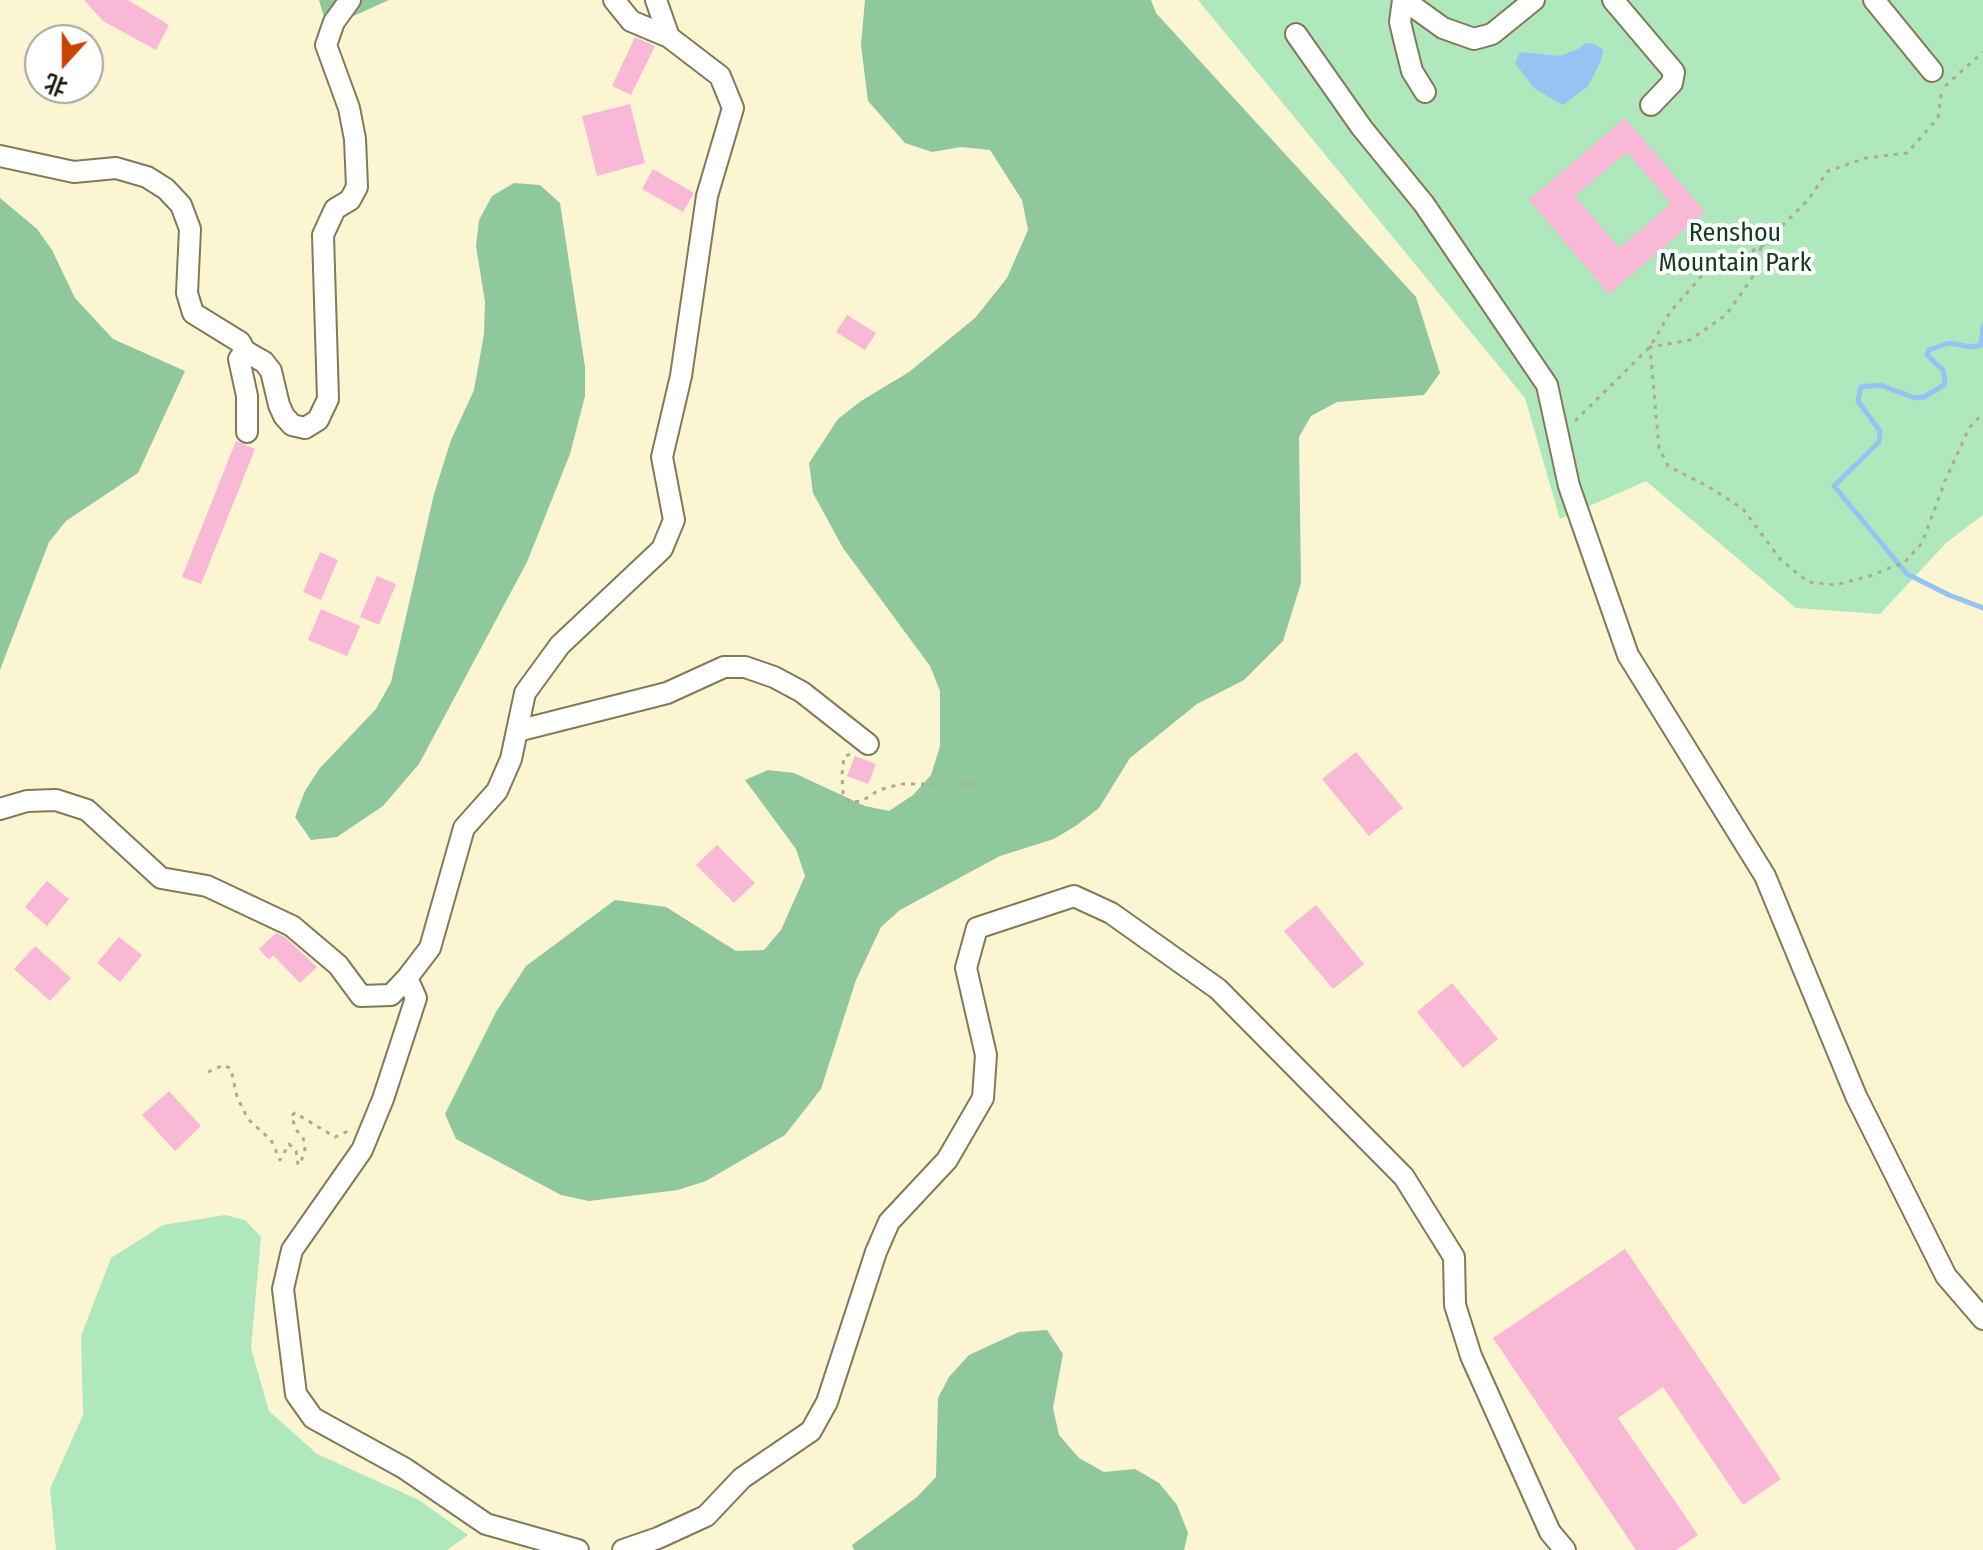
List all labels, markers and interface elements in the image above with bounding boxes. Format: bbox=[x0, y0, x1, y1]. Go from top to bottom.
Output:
north arrow bbox=[24, 24, 104, 104]
text: 北 bbox=[41, 68, 71, 102]
park label: Renshou Mountain Park bbox=[1658, 218, 1812, 280]

